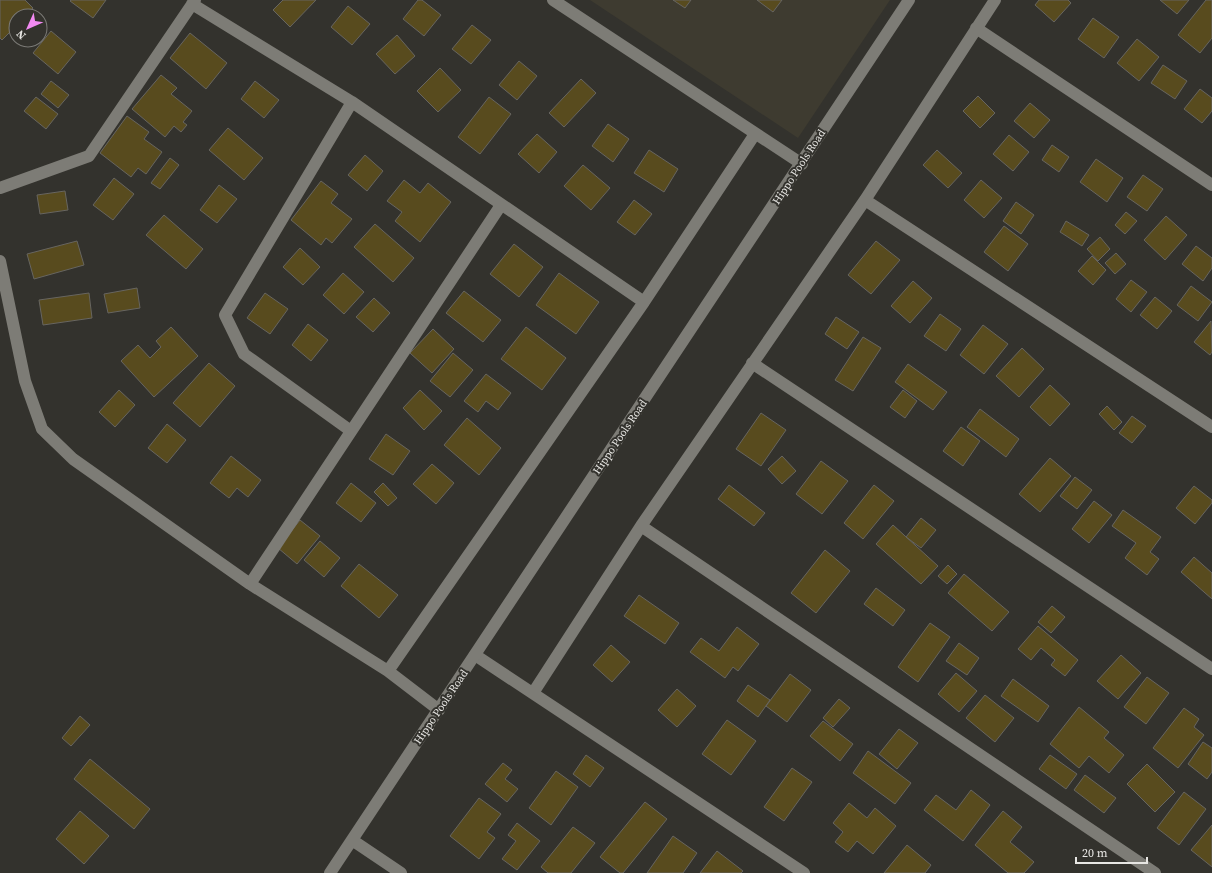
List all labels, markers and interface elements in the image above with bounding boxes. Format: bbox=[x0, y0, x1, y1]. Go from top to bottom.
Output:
north arrow bbox=[8, 8, 48, 48]
text: N bbox=[13, 27, 29, 43]
street label: Hippo Pools Road bbox=[769, 126, 829, 208]
street label: Hippo Pools Road bbox=[589, 396, 651, 477]
street label: Hippo Pools Road bbox=[410, 666, 472, 747]
scale bar bbox=[1076, 839, 1147, 865]
text: 20 m bbox=[1082, 845, 1108, 861]

